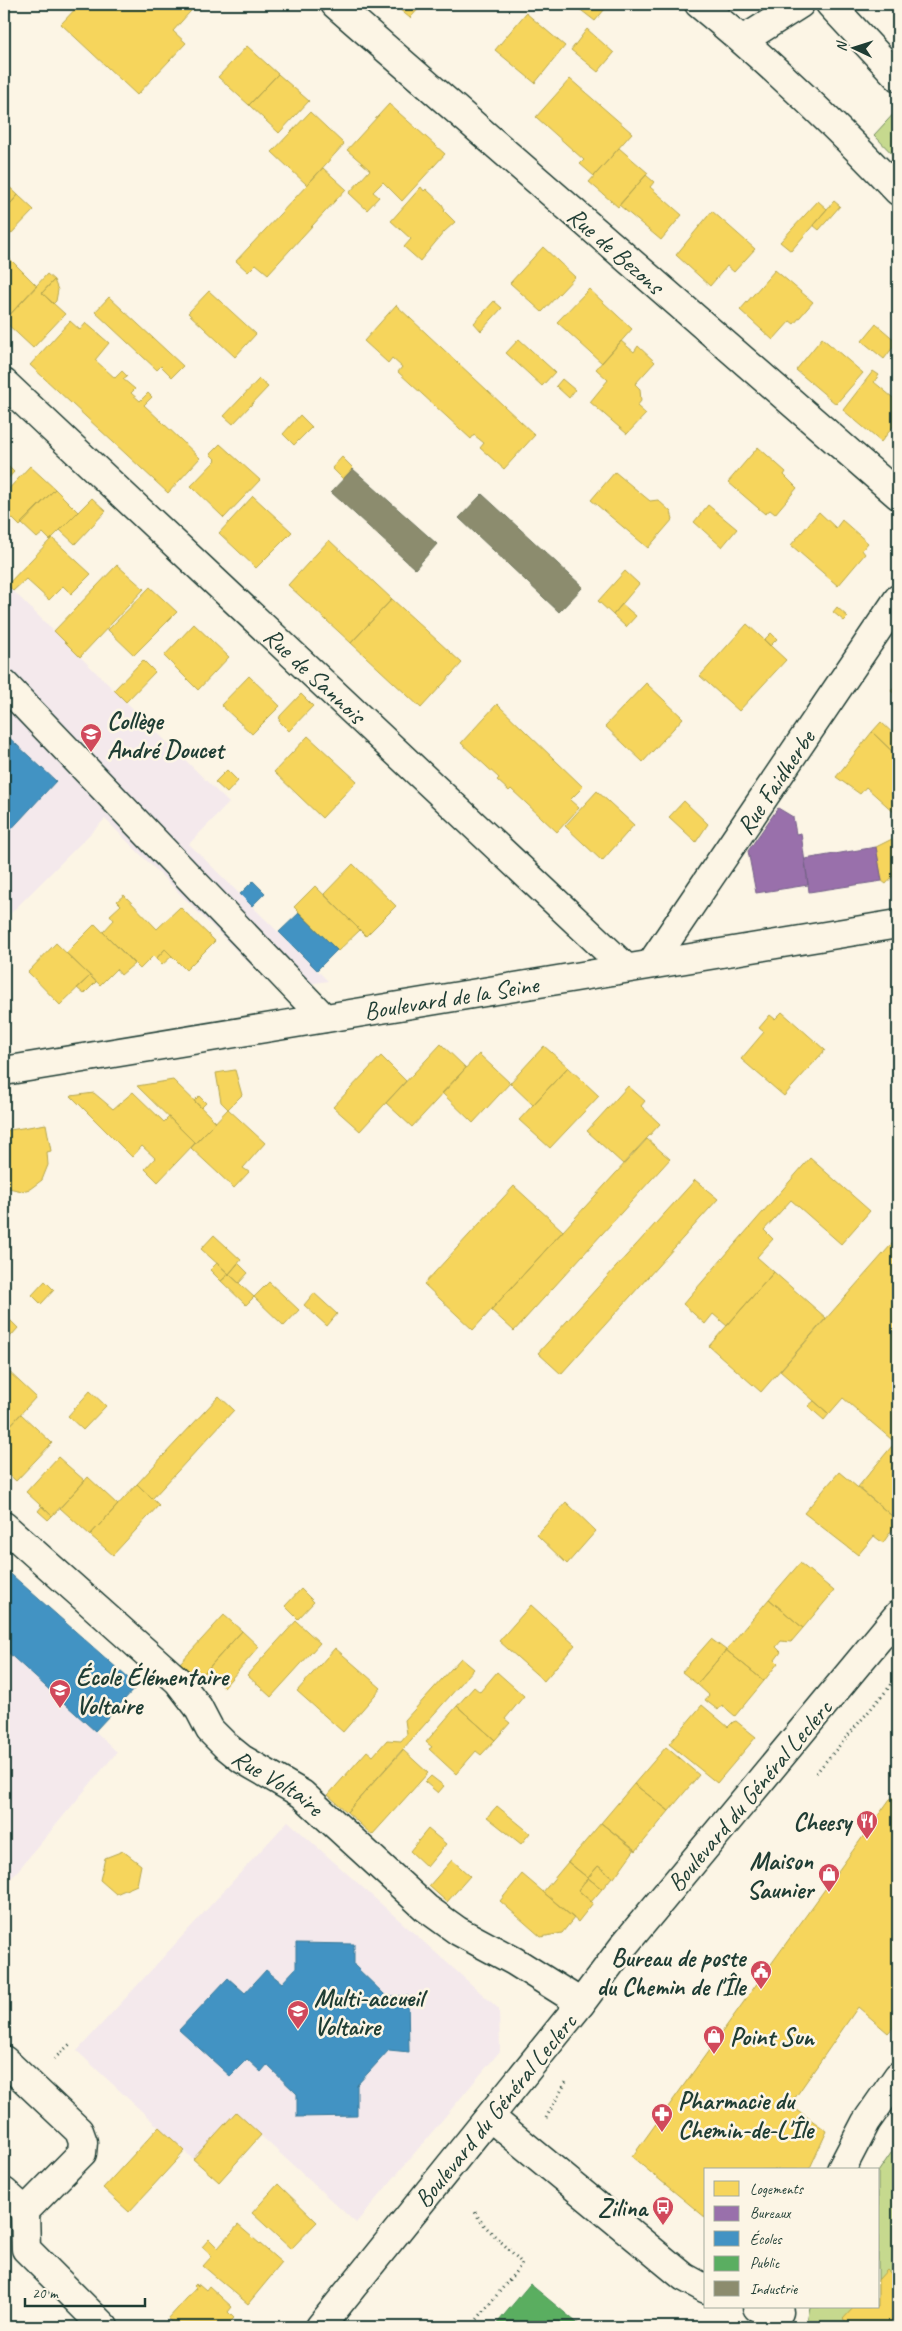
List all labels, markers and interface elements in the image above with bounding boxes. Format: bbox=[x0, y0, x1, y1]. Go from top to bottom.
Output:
north arrow bbox=[830, 22, 880, 72]
text: N bbox=[833, 40, 850, 52]
street label: Rue de Bezons bbox=[560, 200, 672, 303]
street label: Rue de Sannois bbox=[257, 621, 374, 733]
place label: Collège André Doucet bbox=[107, 705, 226, 766]
school or university icon: Collège André Doucet bbox=[79, 722, 103, 753]
street label: Rue Faidherbe bbox=[729, 723, 823, 841]
street label: Boulevard de la Seine bbox=[362, 968, 542, 1028]
place label: École Élémentaire Voltaire bbox=[76, 1661, 230, 1722]
school or university icon: École Élémentaire Voltaire bbox=[48, 1678, 72, 1709]
street label: Boulevard du Général Leclerc bbox=[660, 1692, 840, 1898]
street label: Rue Voltaire bbox=[225, 1742, 332, 1824]
place label: Cheesy bbox=[793, 1806, 853, 1838]
restaurant icon: Cheesy bbox=[855, 1809, 879, 1840]
place label: Maison Saunier bbox=[747, 1845, 816, 1906]
shop icon: Maison Saunier bbox=[817, 1862, 841, 1893]
place label: Bureau de poste du Chemin de l'Île bbox=[597, 1942, 748, 2003]
public building icon: Bureau de poste du Chemin de l'Île bbox=[749, 1959, 773, 1990]
place label: Multi-accueil Voltaire bbox=[314, 1982, 428, 2043]
school or university icon: Multi-accueil Voltaire bbox=[286, 1999, 310, 2030]
street label: Boulevard du Général Leclerc bbox=[407, 2006, 585, 2214]
place label: Point Sun bbox=[730, 2021, 815, 2053]
shop icon: Point Sun bbox=[702, 2024, 726, 2055]
place label: Pharmacie du Chemin-de-L'Île bbox=[678, 2085, 816, 2146]
pharmacy icon: Pharmacie du Chemin-de-L'Île bbox=[650, 2102, 674, 2133]
legend bbox=[704, 2168, 880, 2308]
text: Logements bbox=[750, 2180, 805, 2199]
place label: Zilina bbox=[598, 2192, 650, 2224]
bus stop icon: Zilina bbox=[651, 2195, 675, 2226]
text: Bureaux bbox=[750, 2204, 792, 2223]
text: Écoles bbox=[750, 2230, 783, 2249]
text: Public bbox=[750, 2254, 780, 2273]
scale bar bbox=[25, 2276, 145, 2308]
text: Industrie bbox=[750, 2280, 798, 2299]
text: 20 m bbox=[32, 2284, 59, 2303]

